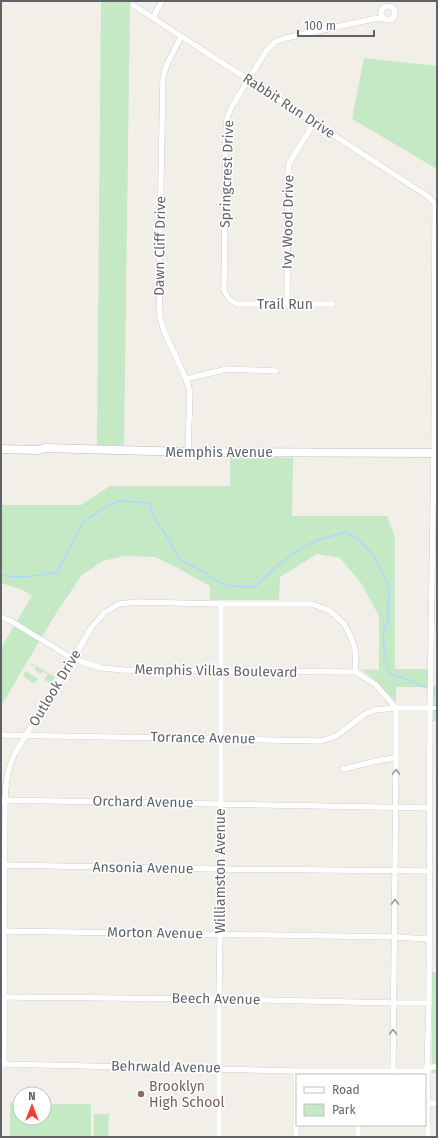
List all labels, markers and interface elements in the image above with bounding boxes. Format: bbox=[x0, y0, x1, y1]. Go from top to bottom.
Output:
scale bar bbox=[298, 12, 374, 38]
text: 100 m bbox=[304, 19, 336, 33]
street label: Rabbit Run Drive bbox=[240, 70, 338, 142]
street label: Springcrest Drive bbox=[217, 120, 237, 228]
street label: Ivy Wood Drive bbox=[279, 175, 297, 269]
street label: Dawn Cliff Drive bbox=[151, 196, 169, 296]
street label: Trail Run bbox=[257, 296, 313, 313]
street label: Memphis Avenue bbox=[165, 444, 273, 461]
street label: Outlook Drive bbox=[25, 646, 85, 730]
street label: Memphis Villas Boulevard bbox=[134, 661, 298, 681]
street label: Torrance Avenue bbox=[150, 729, 256, 747]
one-way arrow bbox=[392, 769, 400, 775]
street label: Orchard Avenue bbox=[92, 793, 194, 811]
street label: Williamston Avenue bbox=[212, 808, 229, 934]
street label: Ansonia Avenue bbox=[92, 859, 194, 877]
one-way arrow bbox=[391, 899, 399, 905]
street label: Morton Avenue bbox=[107, 924, 203, 942]
street label: Beech Avenue bbox=[171, 990, 261, 1008]
one-way arrow bbox=[389, 1029, 398, 1035]
street label: Behrwald Avenue bbox=[111, 1058, 221, 1076]
legend bbox=[296, 1074, 426, 1126]
place label: Brooklyn High School bbox=[149, 1078, 225, 1111]
text: Road bbox=[332, 1083, 360, 1097]
north arrow bbox=[12, 1086, 52, 1126]
marker: Brooklyn High School bbox=[136, 1089, 146, 1099]
text: N bbox=[28, 1090, 36, 1103]
text: Park bbox=[332, 1103, 356, 1117]

